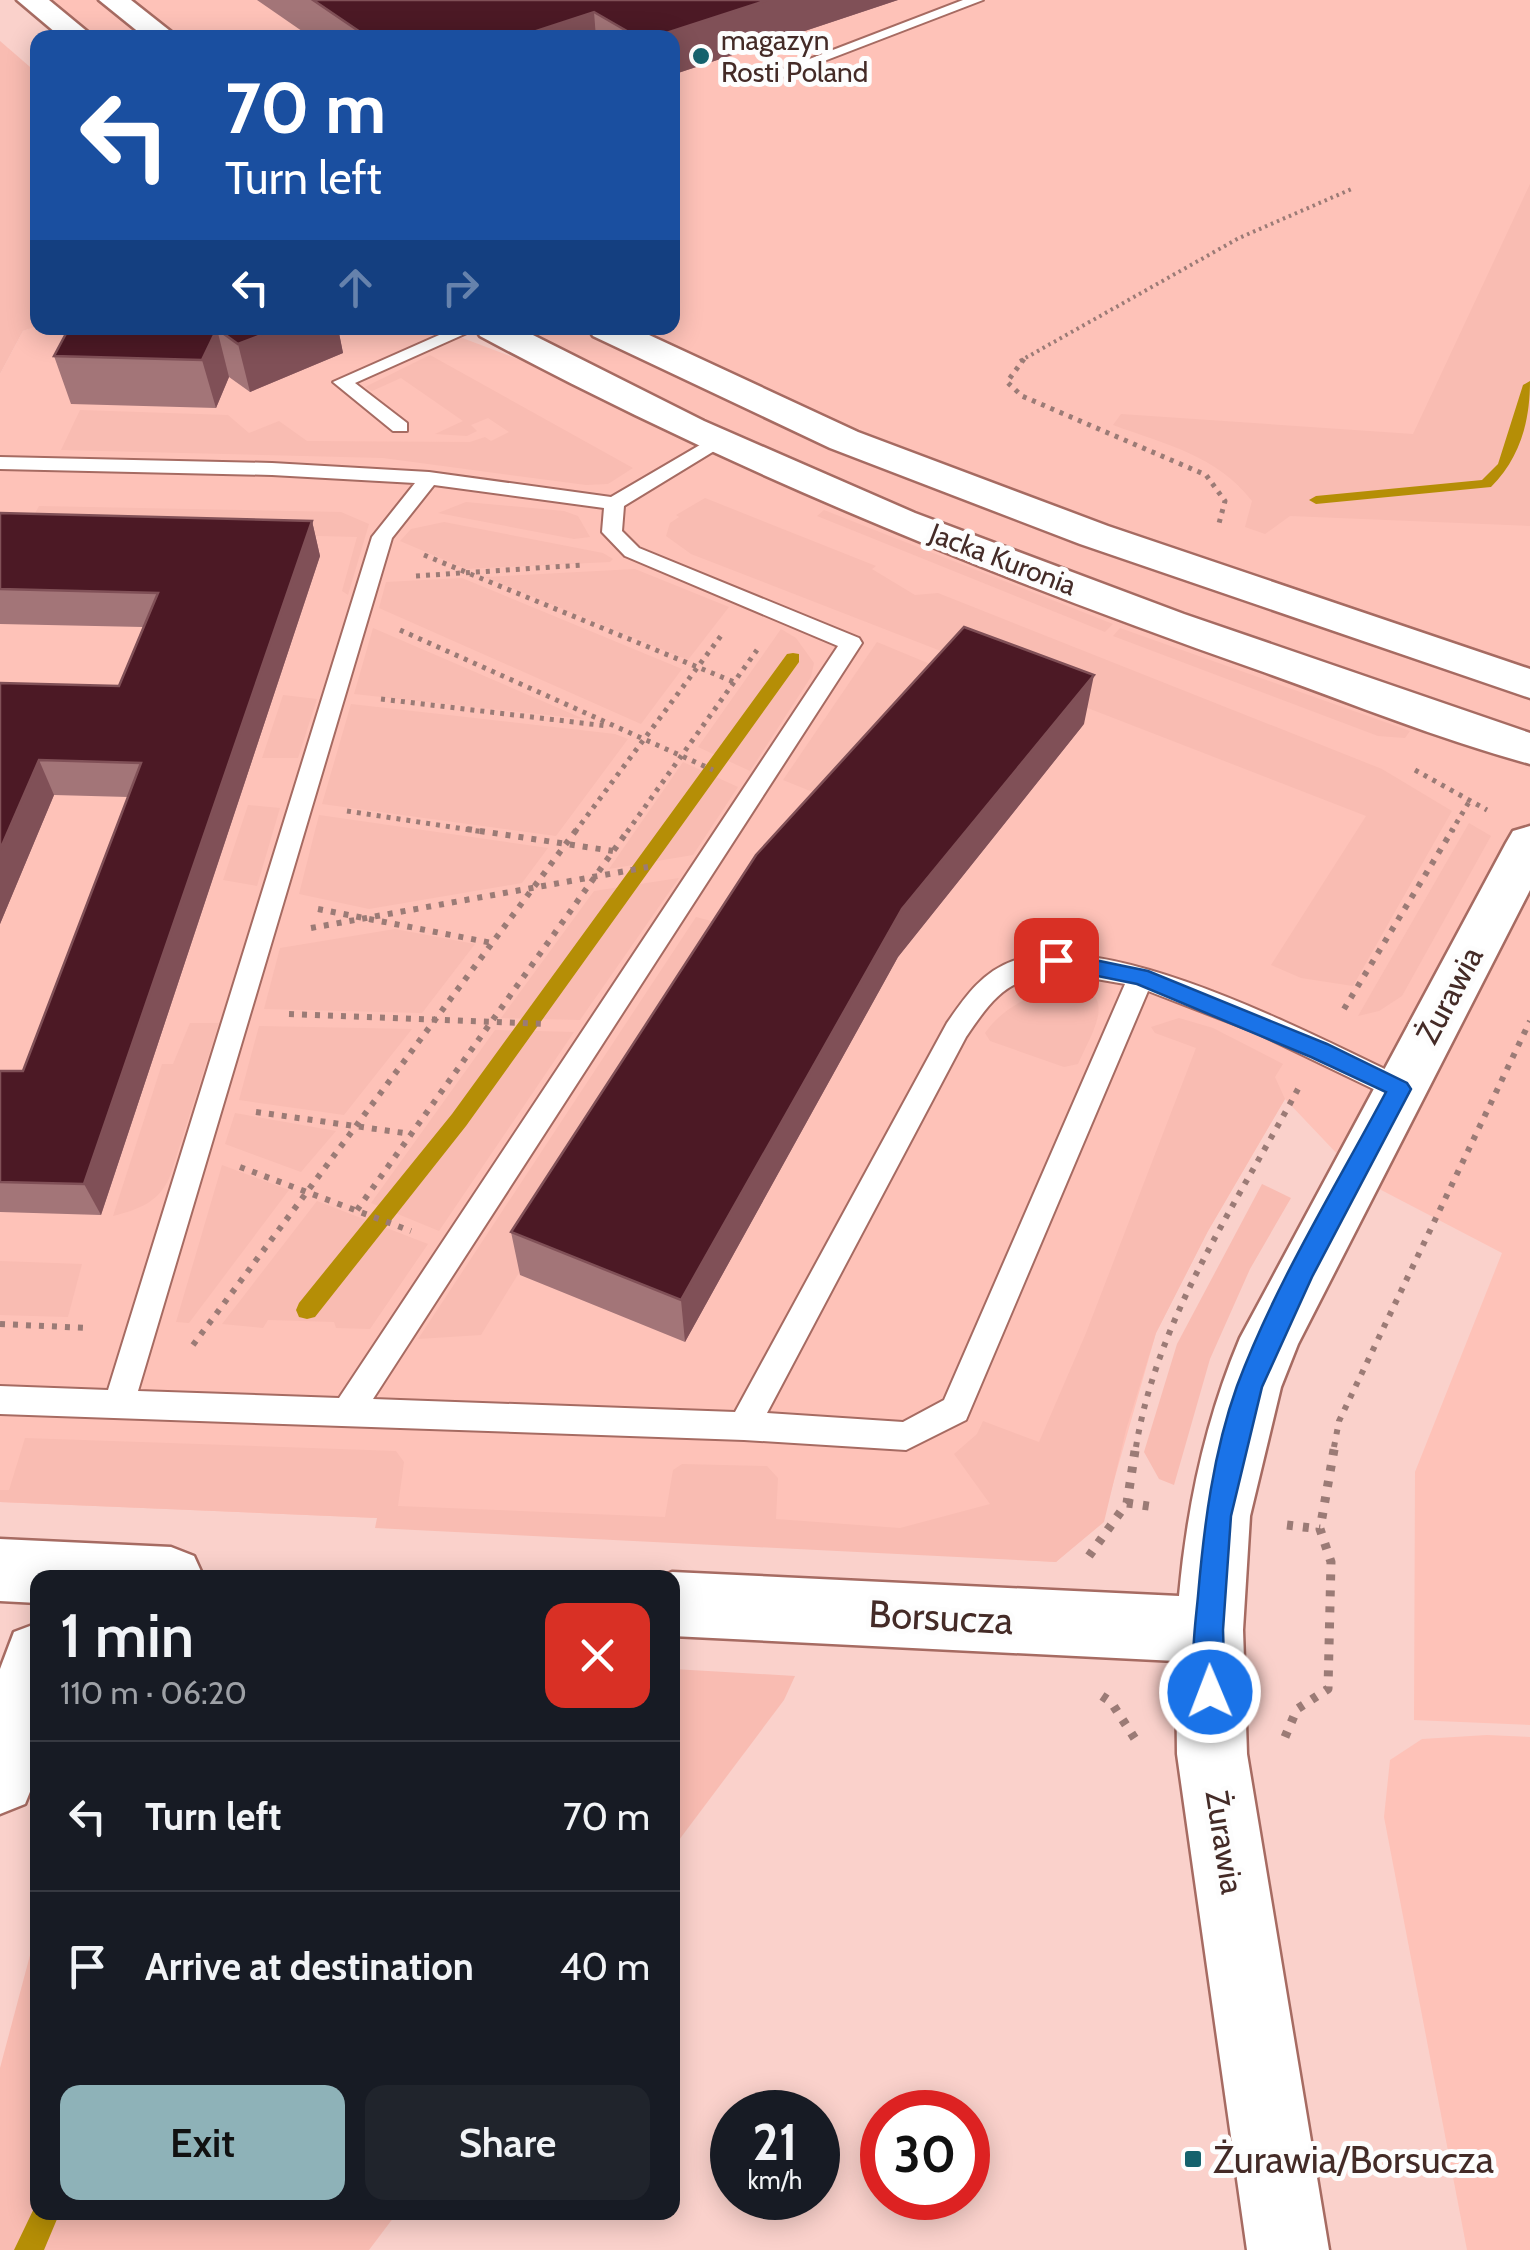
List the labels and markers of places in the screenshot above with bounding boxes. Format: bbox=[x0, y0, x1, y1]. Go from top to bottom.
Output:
place label: magazyn Rosti Poland bbox=[721, 23, 868, 89]
marker: magazyn Rosti Poland bbox=[690, 45, 712, 67]
pin bbox=[1014, 918, 1099, 1003]
place label: Żurawia/Borsucza bbox=[1213, 2136, 1494, 2183]
marker: Żurawia/Borsucza bbox=[1182, 2148, 1204, 2170]

